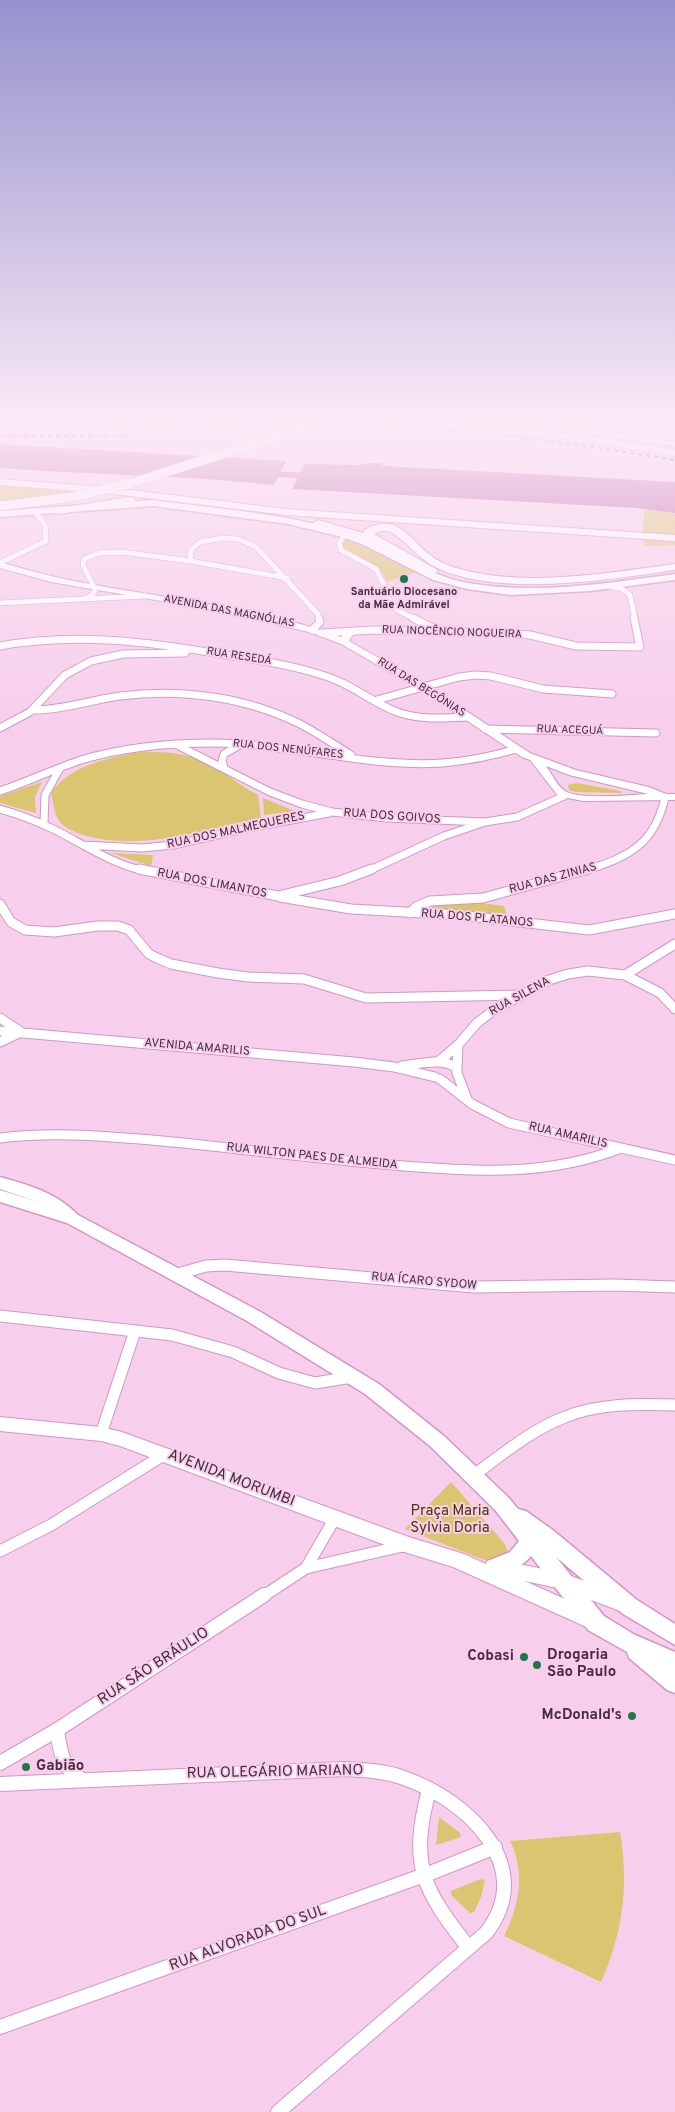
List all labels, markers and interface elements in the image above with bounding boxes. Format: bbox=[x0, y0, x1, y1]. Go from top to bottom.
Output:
marker: Santuário Diocesano da Mãe Admirável bbox=[398, 573, 410, 585]
place label: Santuário Diocesano da Mãe Admirável bbox=[351, 586, 457, 612]
street label: AVENIDA DAS MAGNÓLIAS bbox=[162, 593, 296, 631]
street label: RUA INOCÊNCIO NOGUEIRA bbox=[382, 624, 522, 642]
street label: RUA RESEDÁ bbox=[205, 645, 273, 669]
street label: RUA DAS BEGÔNIAS bbox=[375, 656, 467, 720]
street label: RUA ACEGUÁ bbox=[536, 723, 604, 739]
street label: RUA DOS NENÚFARES bbox=[232, 738, 344, 762]
street label: RUA DOS GOIVOS bbox=[343, 806, 441, 828]
street label: RUA DOS MALMEQUERES bbox=[166, 809, 306, 853]
street label: RUA DAS ZINIAS bbox=[508, 860, 598, 898]
street label: RUA DOS LIMANTOS bbox=[156, 866, 268, 902]
street label: RUA DOS PLATANOS bbox=[420, 907, 534, 931]
street label: RUA SILENA bbox=[487, 974, 553, 1020]
street label: AVENIDA AMARILIS bbox=[144, 1036, 250, 1060]
street label: RUA AMARILIS bbox=[527, 1120, 609, 1152]
street label: RUA WILTON PAES DE ALMEIDA bbox=[226, 1141, 398, 1173]
street label: RUA ÍCARO SYDOW bbox=[371, 1270, 477, 1294]
street label: AVENIDA MORUMBI bbox=[165, 1447, 297, 1511]
park label: Praça Maria Sylvia Doria bbox=[410, 1503, 490, 1538]
street label: RUA SÃO BRÁULIO bbox=[95, 1624, 213, 1710]
place label: Drogaria São Paulo bbox=[547, 1647, 616, 1682]
place label: Cobasi bbox=[467, 1648, 514, 1666]
marker: Cobasi bbox=[518, 1651, 530, 1663]
marker: Drogaria São Paulo bbox=[531, 1659, 543, 1671]
place label: McDonald's bbox=[542, 1707, 622, 1725]
marker: McDonald's bbox=[626, 1710, 638, 1722]
place label: Gabião bbox=[36, 1758, 84, 1776]
marker: Gabião bbox=[20, 1761, 32, 1773]
street label: RUA OLEGÁRIO MARIANO bbox=[187, 1762, 363, 1784]
street label: RUA ALVORADA DO SUL bbox=[167, 1902, 329, 1976]

